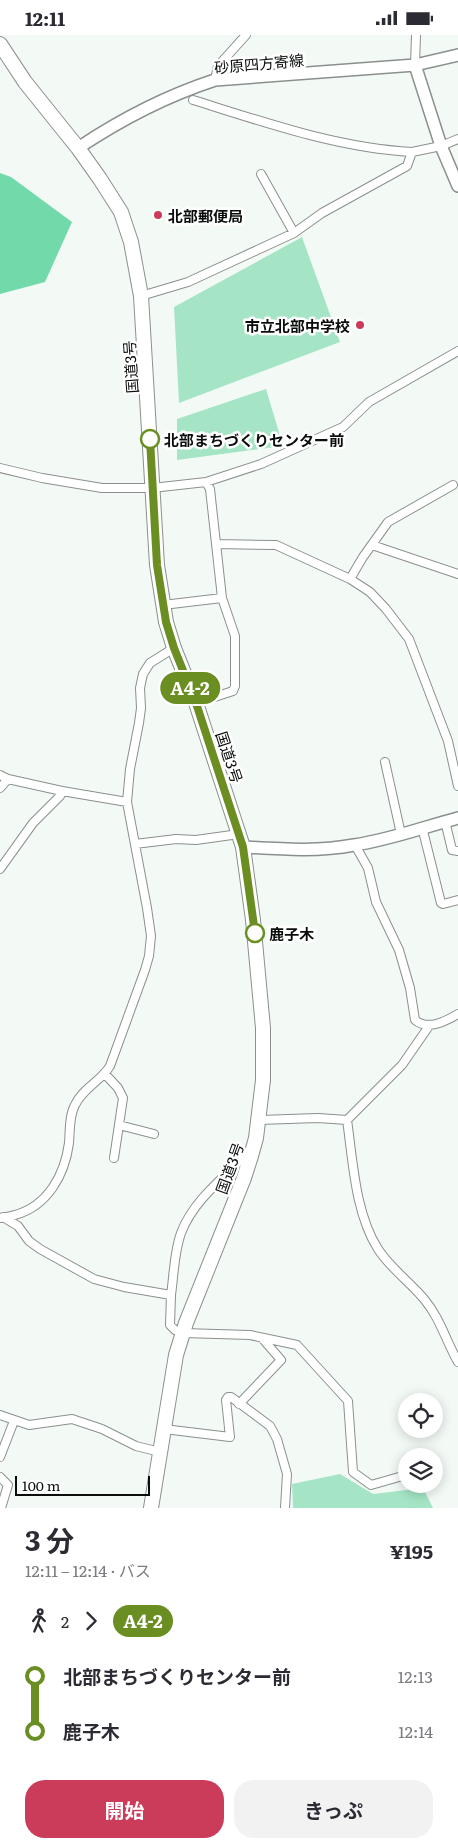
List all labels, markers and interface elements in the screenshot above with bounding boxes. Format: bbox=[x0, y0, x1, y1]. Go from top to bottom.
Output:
text: 12:11 bbox=[25, 4, 65, 32]
street label: 砂原四方寄線 bbox=[213, 48, 305, 78]
place label: 北部郵便局 bbox=[168, 204, 243, 227]
marker: 北部郵便局 bbox=[152, 209, 164, 221]
place label: 市立北部中学校 bbox=[245, 314, 350, 337]
marker: 市立北部中学校 bbox=[354, 319, 366, 331]
street label: 国道3号 bbox=[117, 340, 143, 394]
place label: 北部まちづくりセンター前 bbox=[164, 428, 344, 451]
marker: 北部まちづくりセンター前 bbox=[140, 429, 160, 449]
line badge: A4-2 bbox=[155, 672, 225, 704]
text: A4-2 bbox=[170, 674, 210, 701]
street label: 国道3号 bbox=[211, 728, 249, 786]
place label: 鹿子木 bbox=[269, 922, 314, 945]
marker: 鹿子木 bbox=[245, 923, 265, 943]
street label: 国道3号 bbox=[209, 1139, 249, 1197]
map controls bbox=[398, 1393, 443, 1493]
button: locate bbox=[398, 1393, 443, 1438]
button: layers bbox=[398, 1448, 443, 1493]
scale bar bbox=[15, 1473, 150, 1496]
text: 100 m bbox=[22, 1475, 60, 1495]
text: 3 分 bbox=[25, 1518, 74, 1560]
text: ¥195 bbox=[390, 1537, 433, 1565]
text: 12:11 – 12:14 · バス bbox=[25, 1558, 151, 1582]
icon: walk bbox=[25, 1607, 53, 1635]
icon: forward bbox=[77, 1607, 105, 1635]
text: A4-2 bbox=[123, 1607, 163, 1634]
text: 2 bbox=[61, 1609, 69, 1633]
text: 北部まちづくりセンター前 bbox=[63, 1662, 291, 1690]
text: 12:13 bbox=[398, 1664, 433, 1688]
text: 鹿子木 bbox=[63, 1717, 120, 1745]
text: 12:14 bbox=[398, 1719, 433, 1743]
button: 開始 bbox=[25, 1780, 224, 1838]
button: きっぷ bbox=[234, 1780, 433, 1838]

